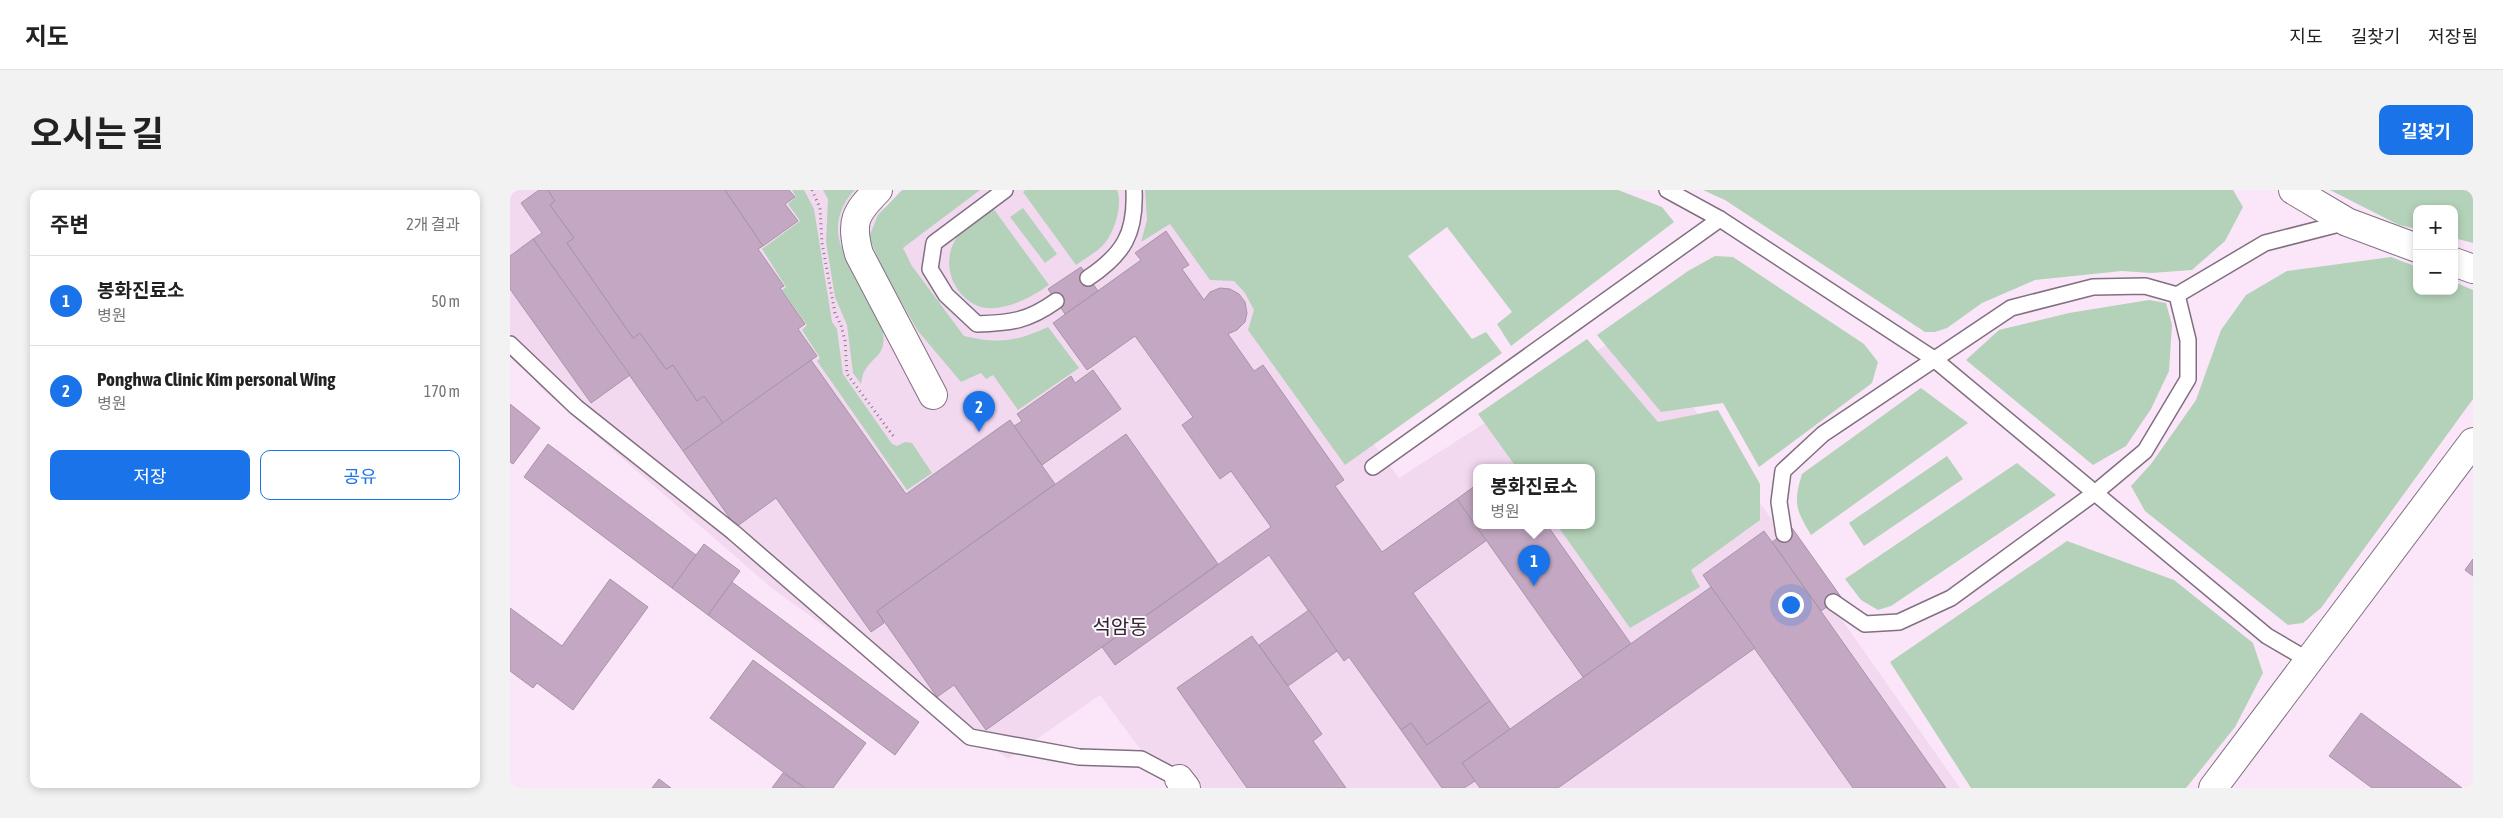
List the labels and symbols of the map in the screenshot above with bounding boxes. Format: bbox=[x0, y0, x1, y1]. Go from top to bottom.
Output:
pin: 2 bbox=[963, 391, 995, 432]
pin: 1 bbox=[1518, 545, 1550, 586]
your location bbox=[1778, 592, 1804, 618]
district label: 석암동 bbox=[1092, 615, 1148, 638]

